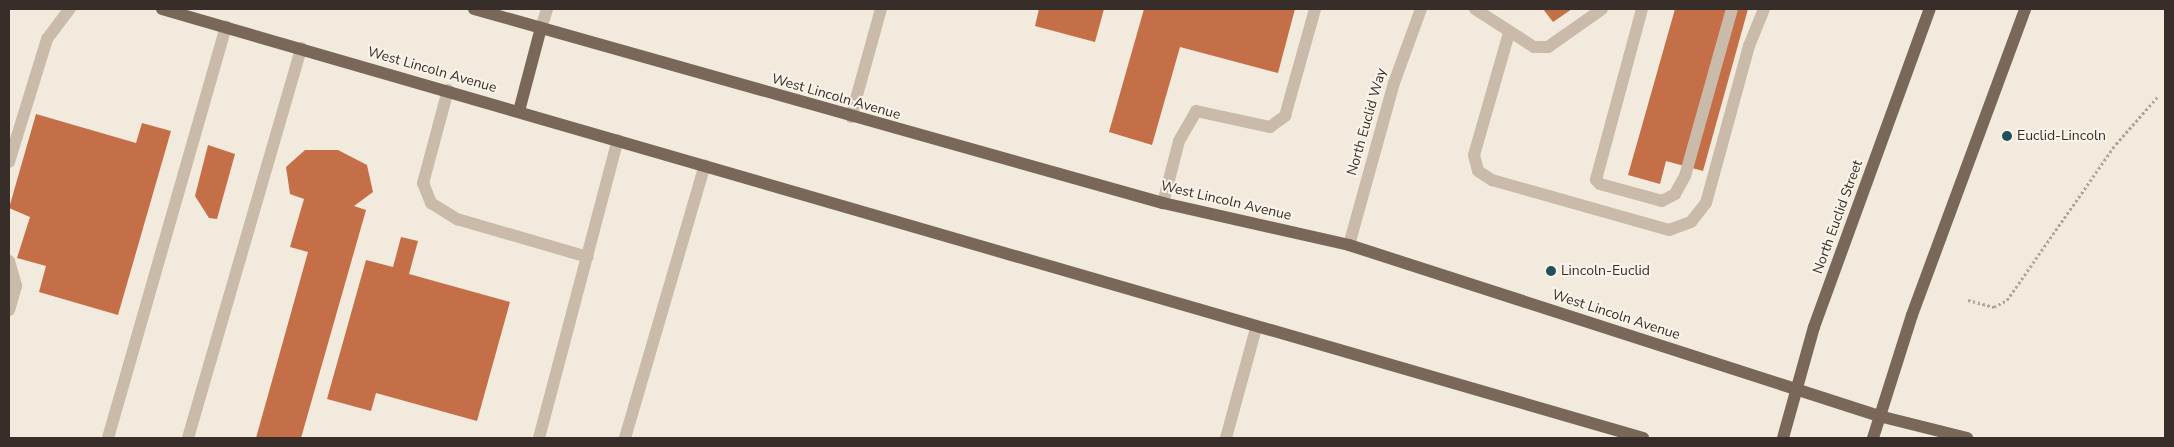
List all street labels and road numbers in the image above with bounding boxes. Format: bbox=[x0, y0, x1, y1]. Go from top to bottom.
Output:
street label: West Lincoln Avenue bbox=[366, 44, 498, 96]
street label: North Euclid Way bbox=[1344, 66, 1390, 178]
street label: West Lincoln Avenue bbox=[770, 71, 902, 123]
street label: North Euclid Street bbox=[1810, 158, 1866, 276]
street label: West Lincoln Avenue bbox=[1159, 178, 1293, 224]
street label: West Lincoln Avenue bbox=[1550, 286, 1682, 344]

